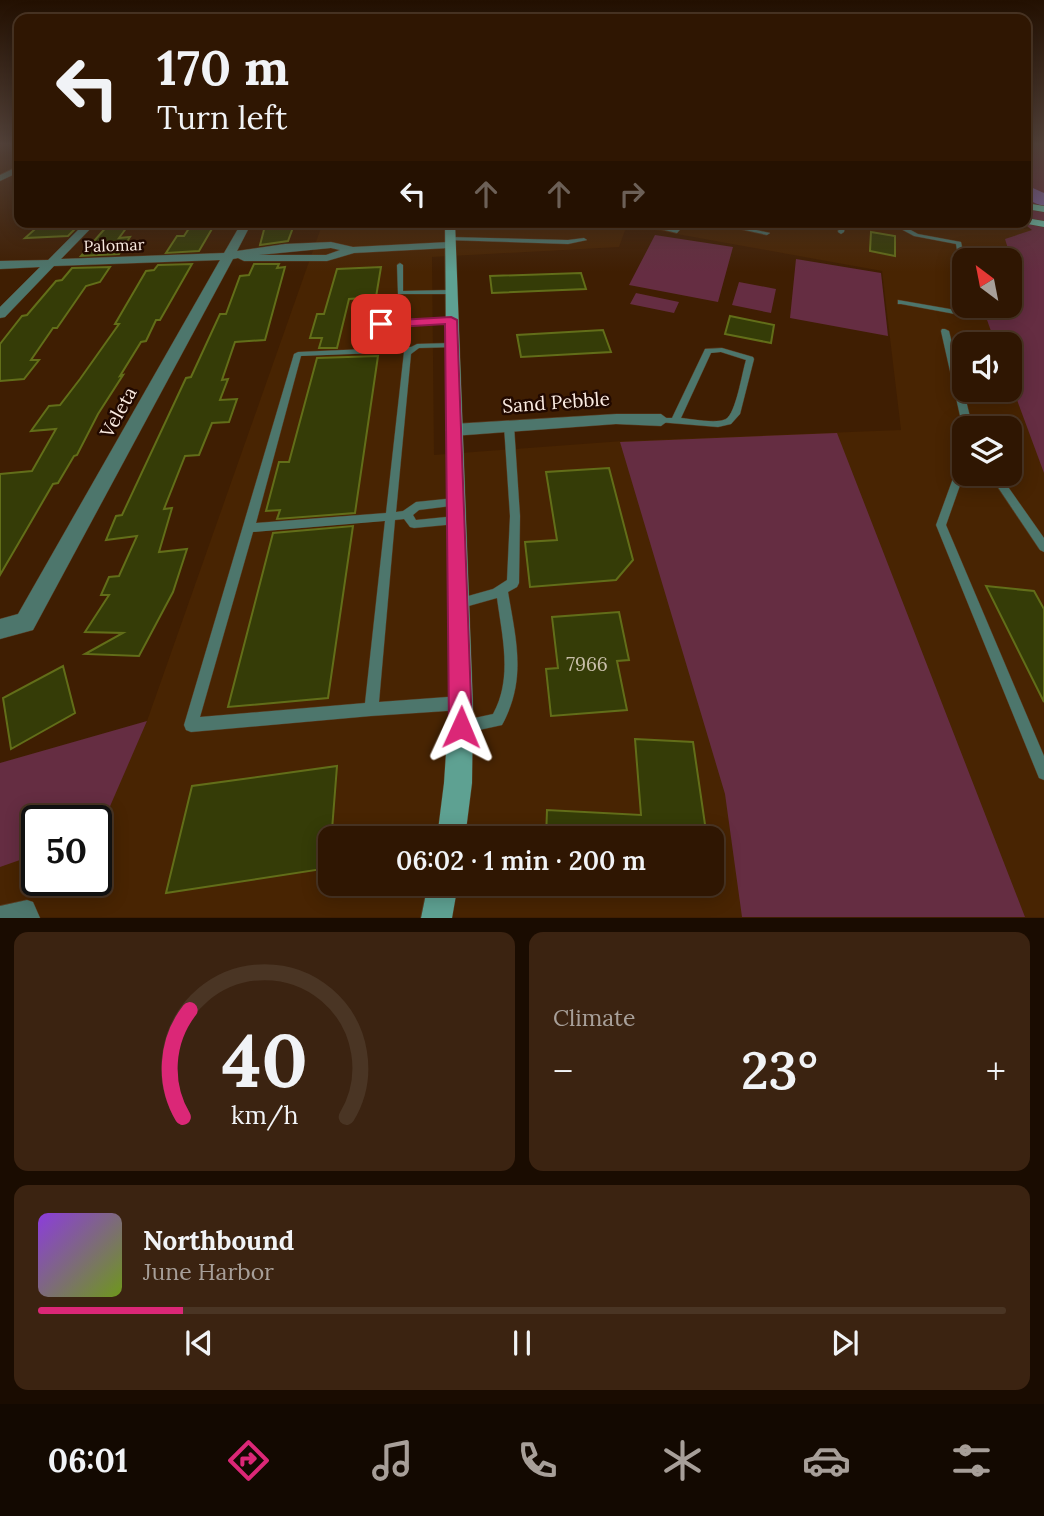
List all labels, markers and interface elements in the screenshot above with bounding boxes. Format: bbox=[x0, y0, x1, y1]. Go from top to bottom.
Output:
text: 170 m bbox=[157, 36, 289, 98]
icon: left bbox=[42, 42, 133, 133]
text: Turn left bbox=[157, 97, 287, 138]
icon: left bbox=[394, 175, 432, 213]
icon: ahead bbox=[467, 175, 505, 213]
icon: ahead bbox=[540, 175, 578, 213]
icon: right bbox=[613, 175, 651, 213]
street label: Palomar bbox=[83, 234, 145, 256]
north arrow bbox=[952, 248, 1022, 318]
map controls bbox=[952, 248, 1022, 486]
pin bbox=[351, 294, 411, 354]
icon: arrive bbox=[362, 305, 400, 343]
button: sound bbox=[952, 332, 1022, 402]
street label: Veleta bbox=[94, 382, 142, 443]
street label: Sand Pebble bbox=[501, 386, 611, 418]
button: layers bbox=[952, 416, 1022, 486]
house number: 7966 bbox=[566, 652, 608, 676]
position arrow bbox=[424, 690, 498, 764]
speed limit sign: 50 bbox=[21, 805, 112, 896]
text: 06:02 · 1 min · 200 m bbox=[396, 844, 646, 877]
text: Climate bbox=[553, 1003, 635, 1032]
text: 40 bbox=[221, 1015, 308, 1108]
text: 23° bbox=[741, 1037, 818, 1103]
text: − bbox=[553, 1047, 573, 1095]
text: + bbox=[986, 1047, 1006, 1095]
text: km/h bbox=[231, 1099, 298, 1131]
text: Northbound bbox=[143, 1224, 294, 1257]
text: June Harbor bbox=[143, 1257, 274, 1286]
icon: previous bbox=[180, 1324, 218, 1362]
icon: pause bbox=[503, 1324, 541, 1362]
icon: next bbox=[826, 1324, 864, 1362]
icon: directions bbox=[224, 1436, 273, 1485]
icon: music bbox=[368, 1436, 417, 1485]
icon: phone bbox=[513, 1436, 562, 1485]
icon: climate bbox=[658, 1436, 707, 1485]
icon: car bbox=[802, 1436, 851, 1485]
icon: filters bbox=[947, 1436, 996, 1485]
text: 06:01 bbox=[48, 1440, 128, 1481]

